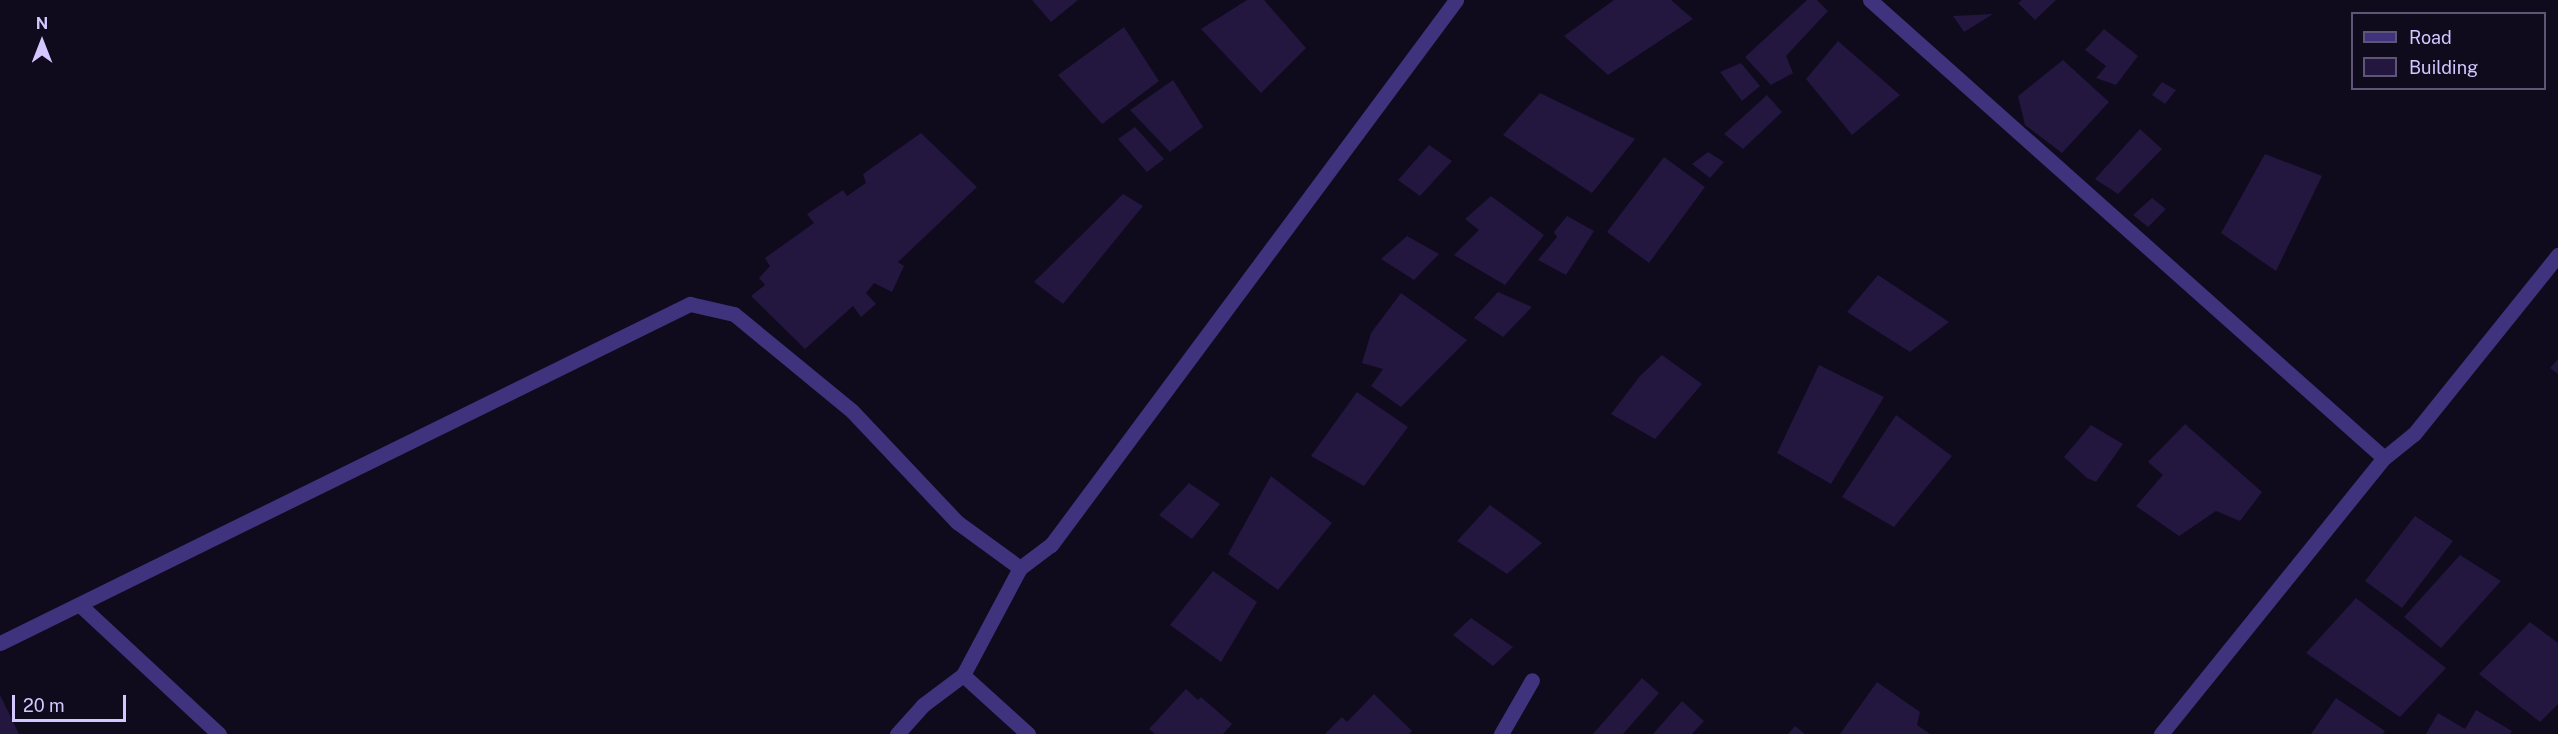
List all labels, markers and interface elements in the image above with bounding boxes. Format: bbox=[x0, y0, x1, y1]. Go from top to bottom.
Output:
north arrow bbox=[12, 12, 72, 72]
legend bbox=[2351, 12, 2546, 90]
text: N bbox=[36, 14, 48, 33]
text: Road bbox=[2409, 27, 2452, 48]
text: Building bbox=[2409, 57, 2478, 78]
scale bar bbox=[15, 683, 129, 721]
text: 20 m bbox=[23, 695, 65, 716]

